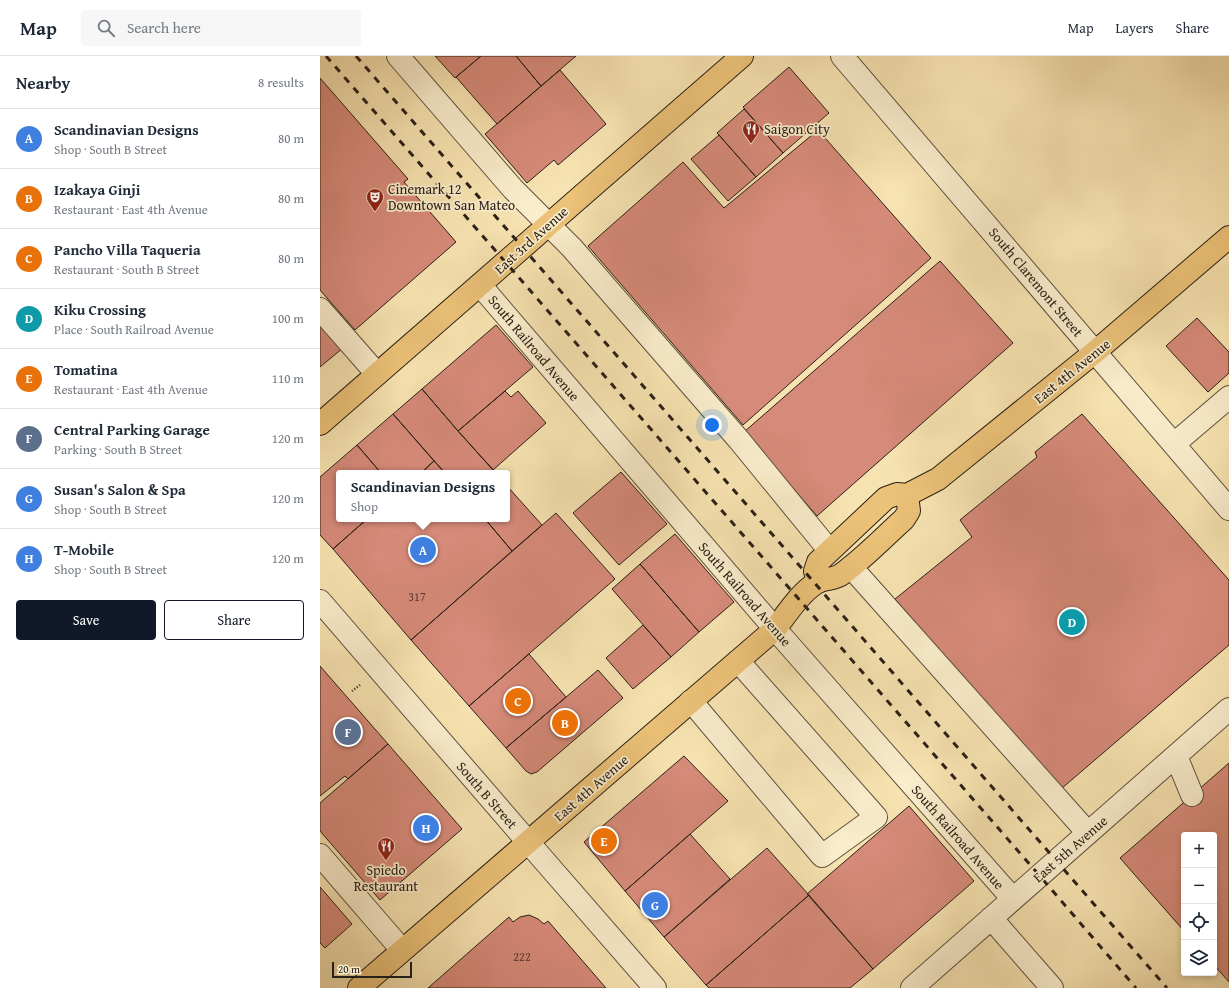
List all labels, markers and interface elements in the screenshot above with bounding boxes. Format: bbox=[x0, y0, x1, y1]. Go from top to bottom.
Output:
search box bbox=[81, 10, 361, 46]
text: Map bbox=[20, 14, 57, 42]
icon: search bbox=[95, 17, 117, 39]
text: Search here bbox=[127, 17, 201, 38]
text: Map bbox=[1068, 18, 1094, 38]
text: Layers bbox=[1116, 18, 1154, 38]
text: Share bbox=[1176, 18, 1209, 38]
text: Nearby bbox=[16, 70, 70, 95]
text: 8 results bbox=[258, 73, 304, 92]
text: Scandinavian Designs bbox=[54, 119, 199, 140]
restaurant icon: Saigon City bbox=[741, 119, 761, 144]
place label: Saigon City bbox=[764, 119, 830, 139]
text: A bbox=[25, 129, 33, 148]
text: 80 m bbox=[278, 129, 304, 148]
text: Shop · South B Street bbox=[54, 140, 167, 159]
text: Izakaya Ginji bbox=[54, 179, 140, 200]
place label: Cinemark 12 Downtown San Mateo bbox=[388, 179, 515, 215]
theatre icon: Cinemark 12 Downtown San Mateo bbox=[365, 187, 385, 212]
text: B bbox=[25, 189, 33, 208]
text: 80 m bbox=[278, 189, 304, 208]
text: Restaurant · East 4th Avenue bbox=[54, 200, 208, 219]
street label: East 3rd Avenue bbox=[490, 201, 573, 279]
street label: South Claremont Street bbox=[984, 223, 1088, 341]
text: Pancho Villa Taqueria bbox=[54, 239, 201, 260]
text: C bbox=[25, 249, 33, 268]
text: 80 m bbox=[278, 249, 304, 268]
text: Restaurant · South B Street bbox=[54, 260, 200, 279]
street label: South Railroad Avenue bbox=[484, 291, 585, 406]
text: Kiku Crossing bbox=[54, 299, 146, 320]
text: D bbox=[25, 309, 33, 328]
text: 100 m bbox=[272, 309, 304, 328]
text: Place · South Railroad Avenue bbox=[54, 320, 214, 339]
street label: East 4th Avenue bbox=[1030, 334, 1115, 408]
text: Tomatina bbox=[54, 359, 118, 380]
text: E bbox=[26, 369, 32, 388]
text: 110 m bbox=[272, 369, 304, 388]
text: Restaurant · East 4th Avenue bbox=[54, 380, 208, 399]
your location bbox=[702, 415, 722, 435]
text: Central Parking Garage bbox=[54, 419, 210, 440]
text: F bbox=[26, 429, 32, 448]
text: 120 m bbox=[272, 429, 304, 448]
text: Parking · South B Street bbox=[54, 440, 182, 459]
popup bbox=[336, 470, 510, 522]
text: Scandinavian Designs bbox=[351, 476, 495, 497]
text: Susan's Salon & Spa bbox=[54, 479, 186, 500]
text: G bbox=[25, 489, 33, 508]
text: 120 m bbox=[272, 489, 304, 508]
text: Shop bbox=[351, 497, 378, 516]
text: Shop · South B Street bbox=[54, 500, 167, 519]
pin: A bbox=[410, 535, 436, 565]
street label: South Railroad Avenue bbox=[694, 537, 796, 651]
text: T-Mobile bbox=[54, 539, 114, 560]
text: H bbox=[24, 549, 34, 568]
text: 120 m bbox=[272, 549, 304, 568]
text: Shop · South B Street bbox=[54, 560, 167, 579]
house number: 317 bbox=[408, 588, 426, 605]
button: Save bbox=[16, 600, 156, 640]
button: Share bbox=[164, 600, 304, 640]
pin: D bbox=[1059, 607, 1085, 637]
pin: C bbox=[505, 686, 531, 716]
pin: B bbox=[552, 708, 578, 738]
pin: F bbox=[335, 717, 361, 747]
street label: East 4th Avenue bbox=[549, 750, 633, 826]
street label: South B Street bbox=[452, 757, 522, 833]
street label: South Railroad Avenue bbox=[907, 780, 1009, 894]
street label: East 5th Avenue bbox=[1028, 811, 1112, 887]
pin: H bbox=[413, 813, 439, 843]
pin: E bbox=[591, 826, 617, 856]
map controls bbox=[1181, 832, 1217, 976]
button: + bbox=[1181, 832, 1217, 868]
restaurant icon: Spiedo Restaurant bbox=[376, 836, 396, 861]
place label: Spiedo Restaurant bbox=[354, 860, 418, 896]
button: − bbox=[1181, 868, 1217, 904]
pin: G bbox=[642, 890, 668, 920]
button: locate bbox=[1181, 904, 1217, 940]
button: layers bbox=[1181, 940, 1217, 976]
house number: 222 bbox=[513, 948, 531, 965]
scale bar bbox=[332, 960, 412, 979]
text: 20 m bbox=[338, 961, 360, 977]

